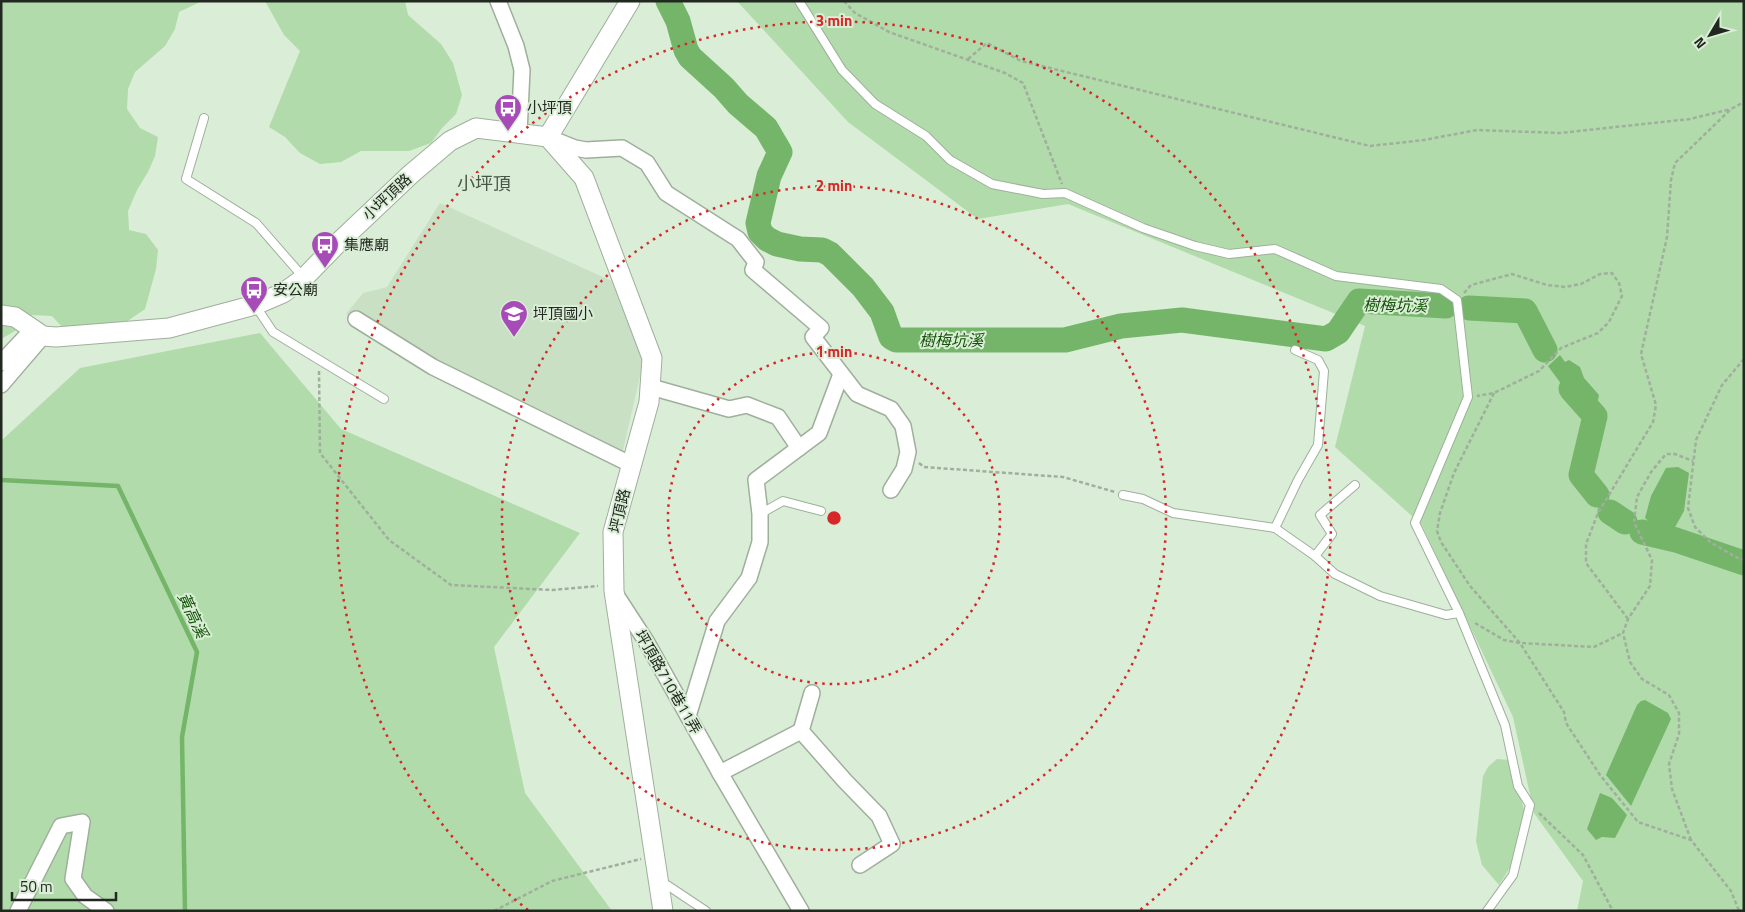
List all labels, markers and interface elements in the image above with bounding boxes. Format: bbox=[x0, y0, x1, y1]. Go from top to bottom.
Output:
text: 3 min bbox=[816, 9, 852, 32]
north arrow bbox=[1685, 10, 1735, 60]
text: N bbox=[1688, 33, 1711, 54]
bus stop icon: 小坪頂 bbox=[493, 93, 523, 132]
place label: 小坪頂 bbox=[527, 96, 572, 119]
street label: 小坪頂路 bbox=[357, 168, 416, 226]
district label: 小坪頂 bbox=[457, 170, 511, 197]
text: 2 min bbox=[816, 174, 852, 197]
bus stop icon: 集應廟 bbox=[310, 230, 340, 269]
place label: 集應廟 bbox=[344, 233, 389, 256]
bus stop icon: 安公廟 bbox=[239, 275, 269, 314]
place label: 安公廟 bbox=[273, 278, 318, 301]
water label: 樹梅坑溪 bbox=[1363, 292, 1429, 318]
school or university icon: 坪頂國小 bbox=[499, 299, 529, 338]
place label: 坪頂國小 bbox=[533, 302, 593, 325]
water label: 樹梅坑溪 bbox=[919, 328, 985, 352]
text: 1 min bbox=[816, 340, 852, 363]
street label: 坪頂路 bbox=[603, 486, 636, 535]
centre of rings bbox=[825, 509, 843, 527]
water label: 黃高溪 bbox=[172, 588, 215, 644]
street label: 坪頂路710巷11弄 bbox=[629, 625, 708, 738]
scale bar bbox=[12, 870, 116, 902]
text: 50 m bbox=[20, 875, 53, 898]

